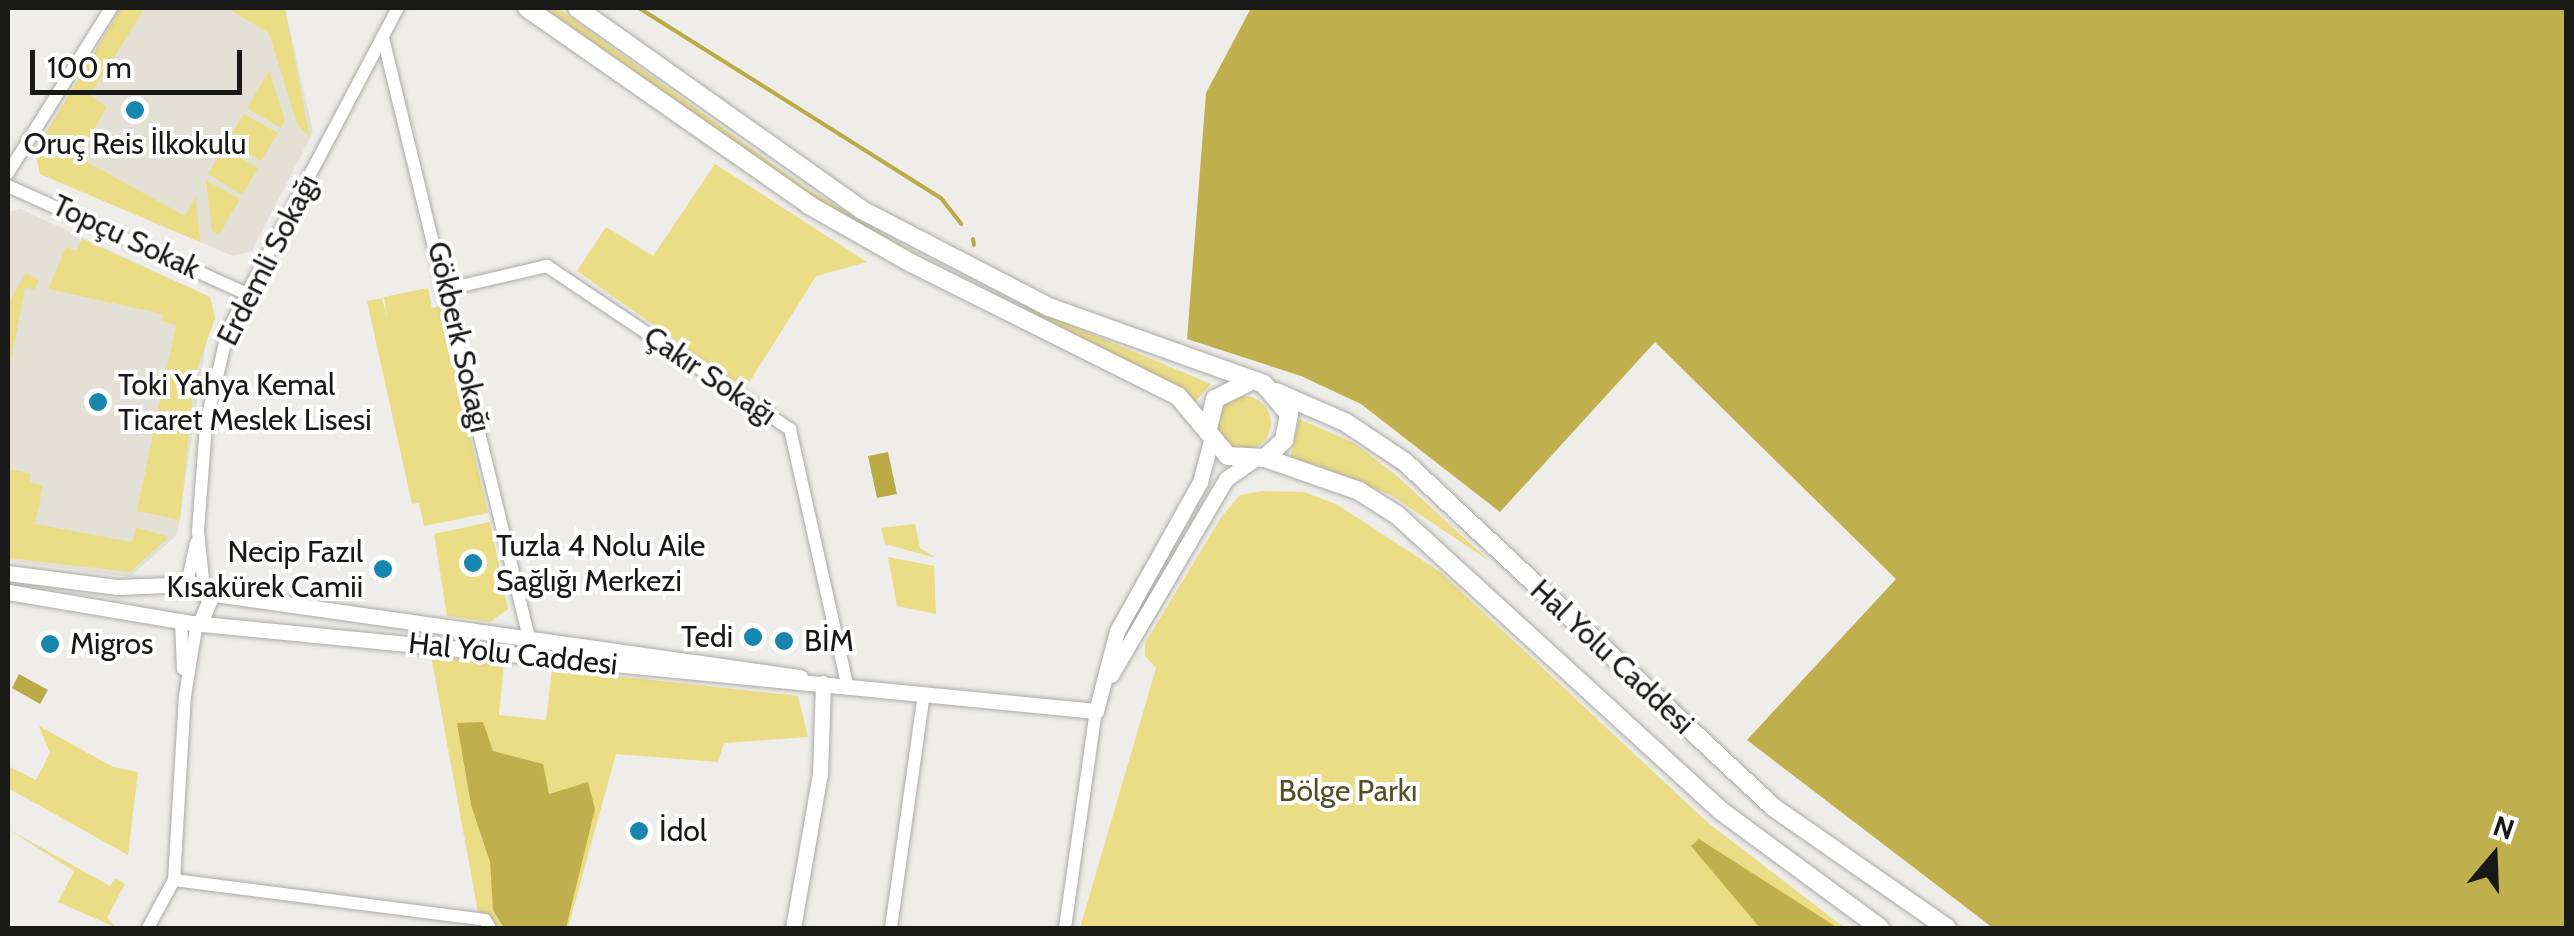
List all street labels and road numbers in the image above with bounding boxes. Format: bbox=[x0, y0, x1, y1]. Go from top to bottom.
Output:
street label: Erdemli Sokağı bbox=[210, 169, 326, 351]
street label: Topçu Sokak bbox=[47, 187, 205, 287]
street label: Gökberk Sokağı bbox=[420, 238, 498, 436]
street label: Çakır Sokağı bbox=[637, 319, 783, 433]
street label: Hal Yolu Caddesi bbox=[1523, 572, 1701, 742]
street label: Hal Yolu Caddesi bbox=[407, 625, 619, 683]

